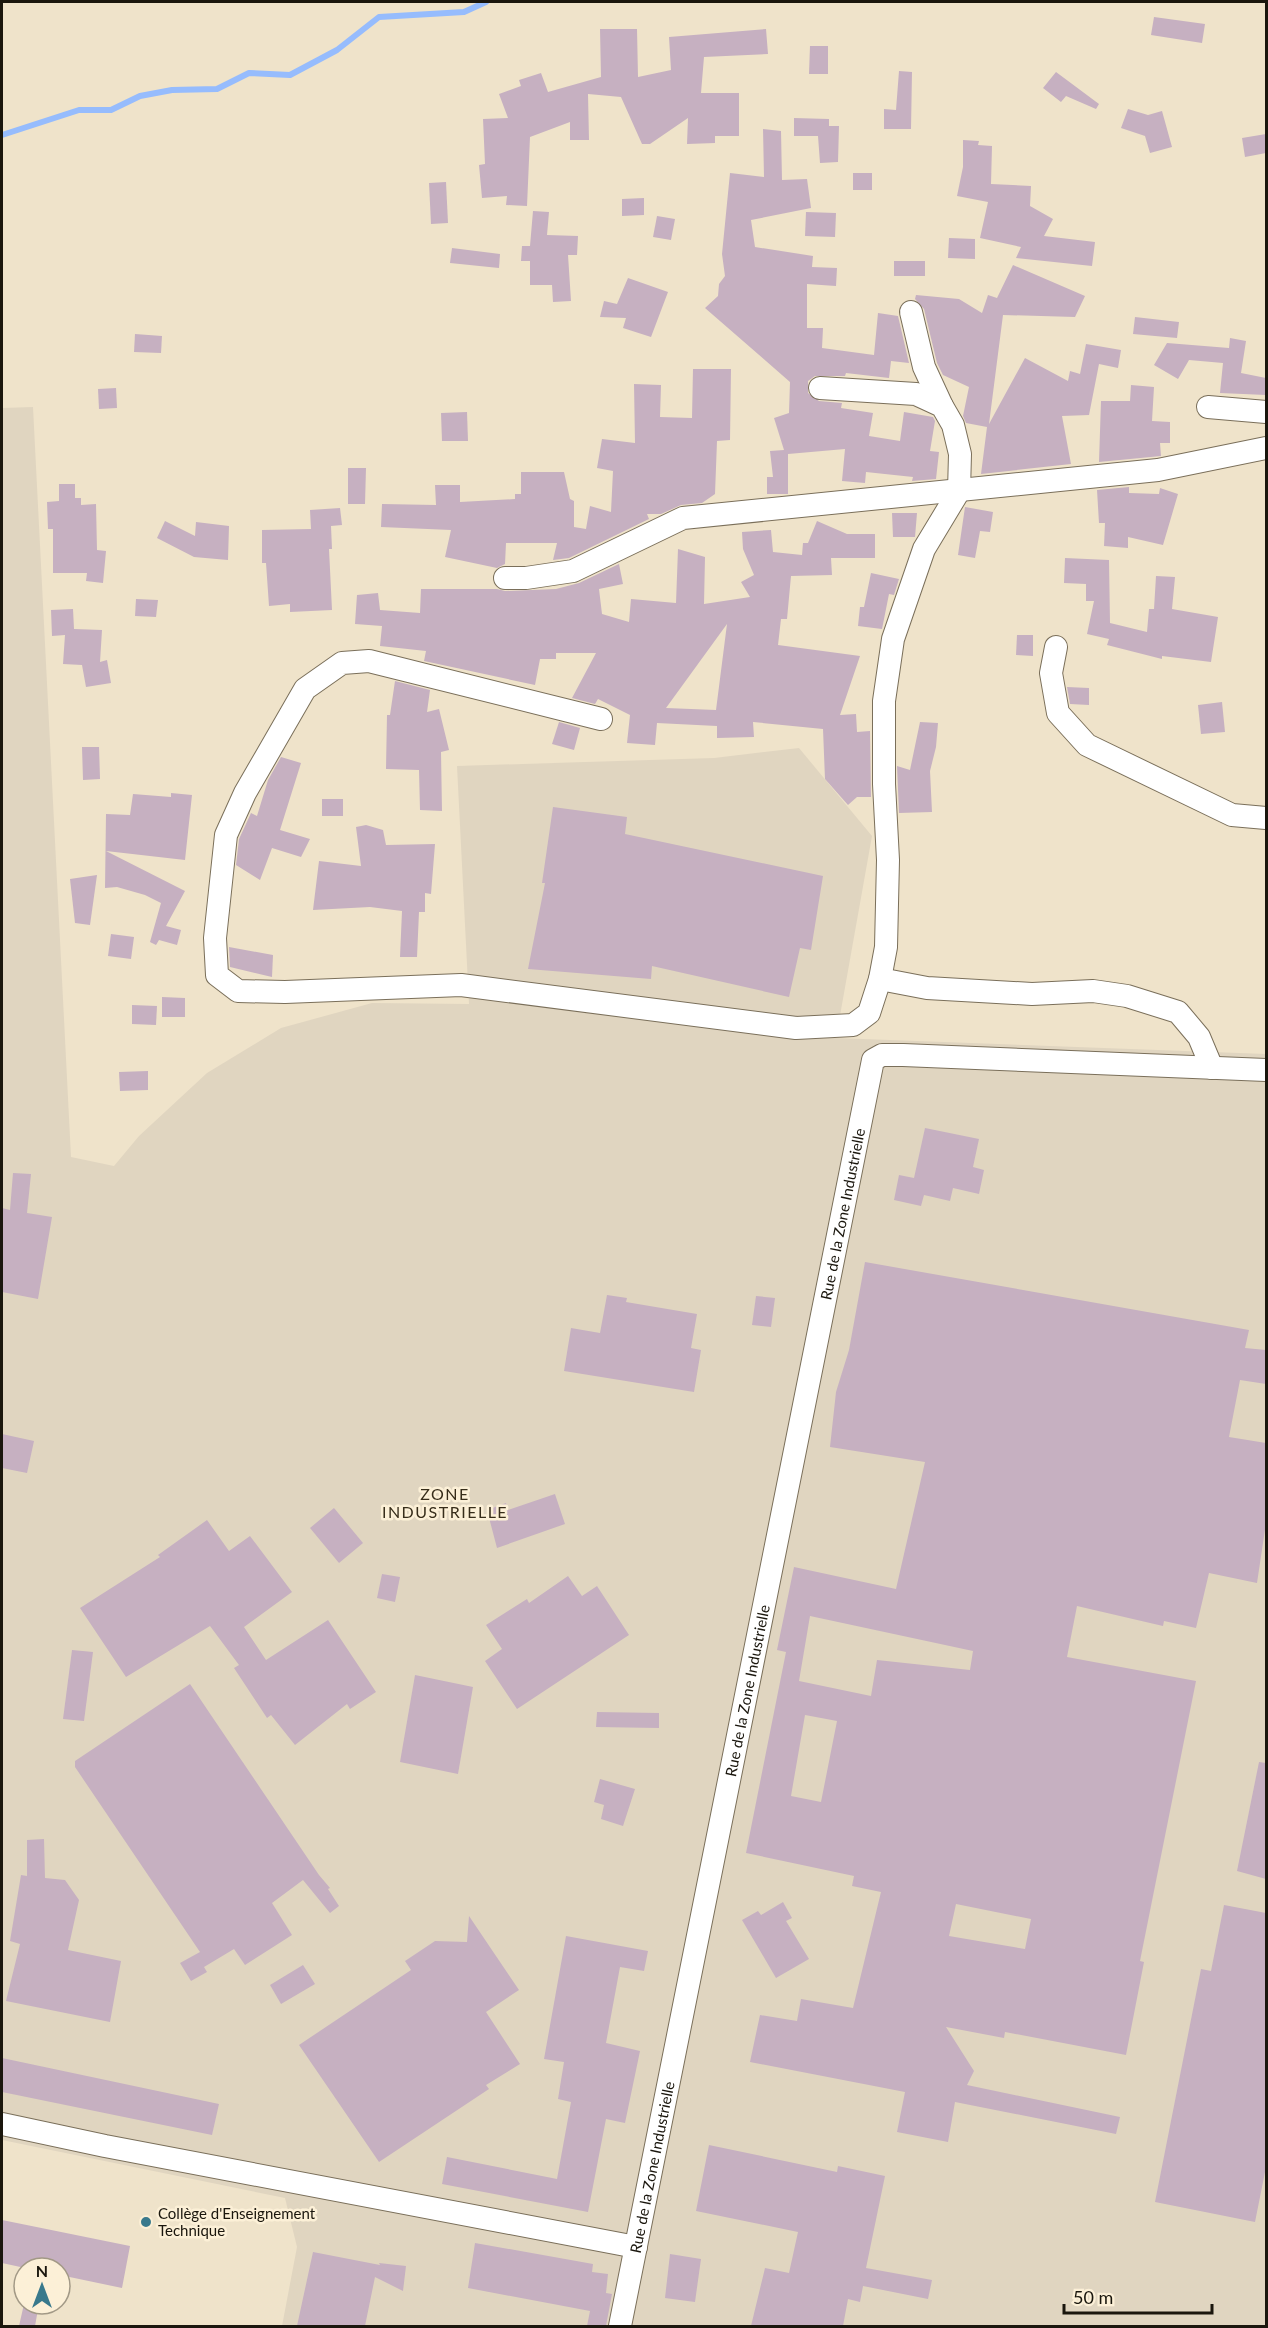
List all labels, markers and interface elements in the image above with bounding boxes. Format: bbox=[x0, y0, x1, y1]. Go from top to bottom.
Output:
street label: Rue de la Zone Industrielle bbox=[816, 1126, 868, 1301]
district label: ZONE INDUSTRIELLE bbox=[382, 1484, 508, 1521]
street label: Rue de la Zone Industrielle bbox=[721, 1603, 773, 1778]
street label: Rue de la Zone Industrielle bbox=[626, 2080, 678, 2255]
place label: Collège d'Enseignement Technique bbox=[158, 2204, 316, 2239]
marker: Collège d'Enseignement Technique bbox=[139, 2215, 153, 2229]
north arrow bbox=[12, 2256, 72, 2316]
text: N bbox=[36, 2261, 48, 2280]
scale bar bbox=[1064, 2277, 1212, 2315]
text: 50 m bbox=[1073, 2286, 1113, 2308]

